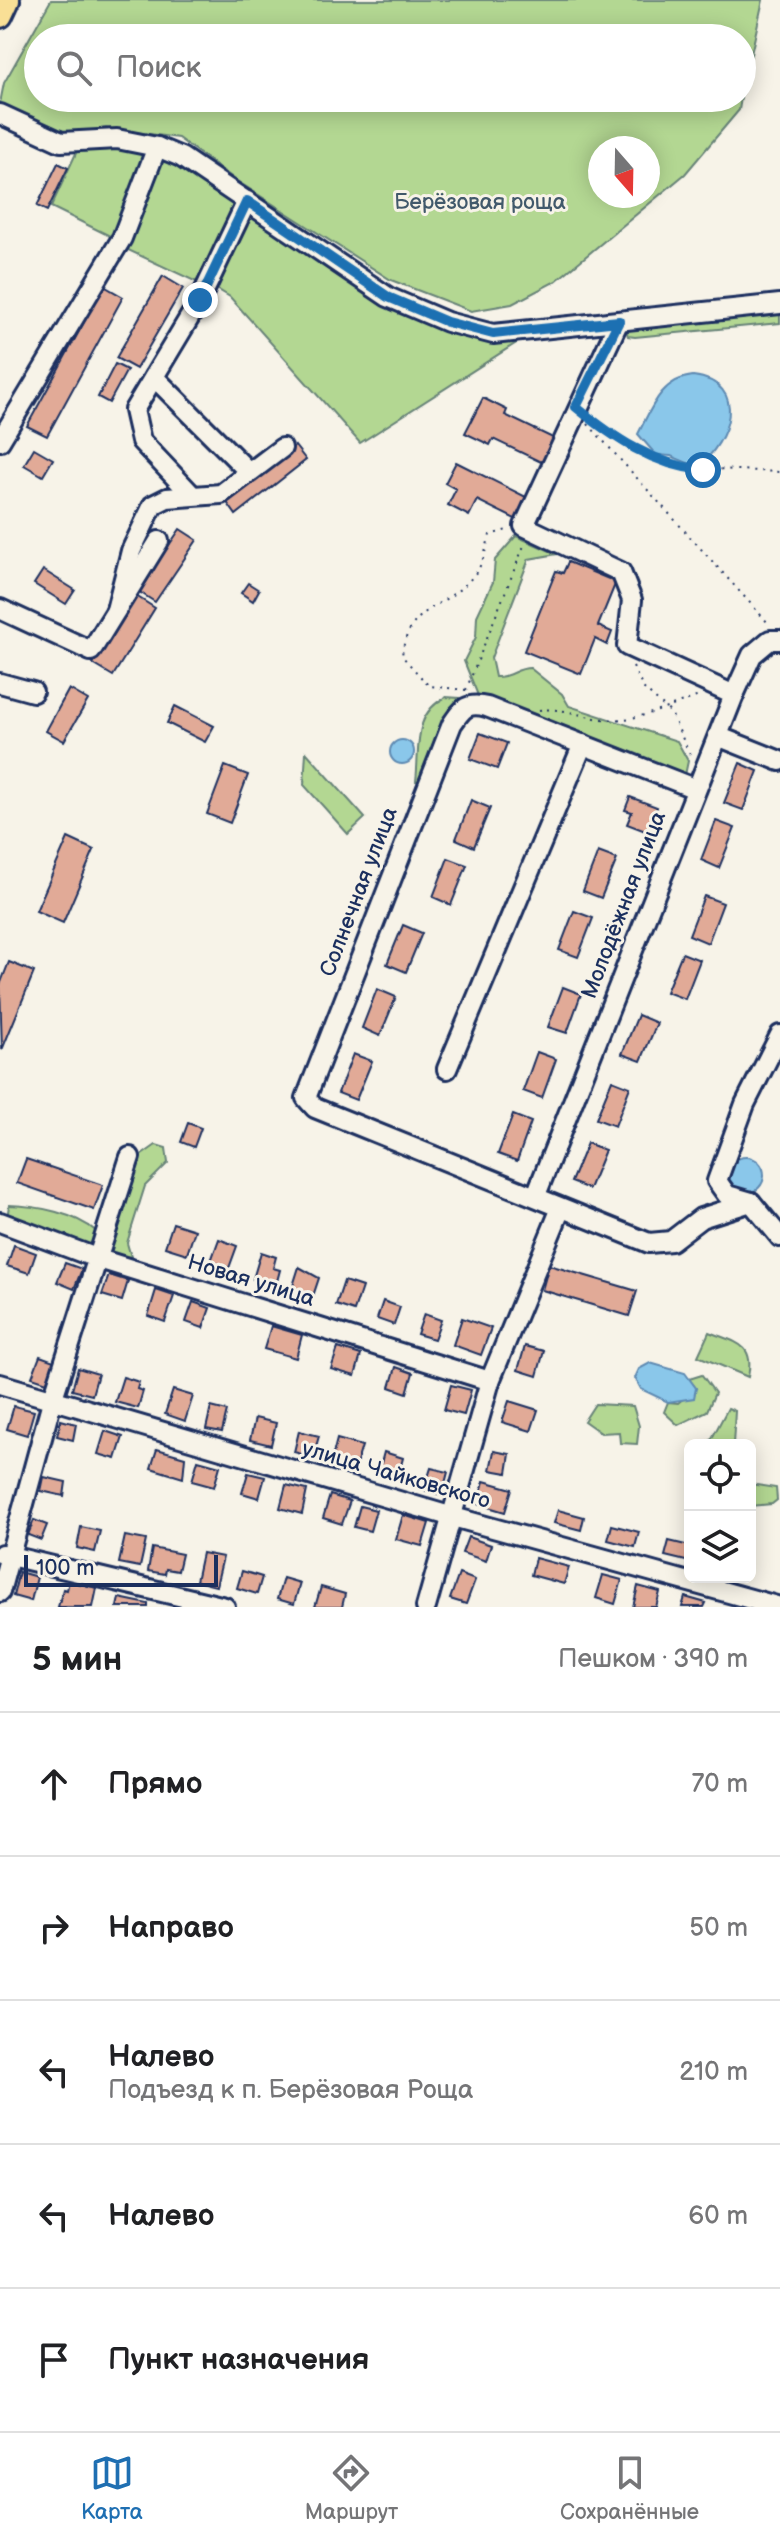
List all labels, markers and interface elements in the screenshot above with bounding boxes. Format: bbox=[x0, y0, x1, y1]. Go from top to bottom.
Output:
search box bbox=[24, 24, 756, 112]
icon: search bbox=[52, 46, 96, 90]
text: Поиск bbox=[116, 50, 202, 86]
north arrow bbox=[588, 136, 660, 208]
park label: Берёзовая роща bbox=[394, 189, 566, 216]
route end bbox=[182, 282, 218, 318]
route start bbox=[685, 452, 721, 488]
street label: Солнечная улица bbox=[314, 804, 404, 980]
street label: Молодёжная улица bbox=[576, 808, 672, 1002]
street label: Новая улица bbox=[184, 1249, 318, 1313]
street label: улица Чайковского bbox=[299, 1435, 493, 1515]
map controls bbox=[684, 1439, 756, 1583]
button: locate bbox=[684, 1439, 756, 1511]
button: layers bbox=[684, 1511, 756, 1583]
scale bar bbox=[24, 1551, 218, 1587]
text: 100 m bbox=[36, 1555, 95, 1582]
text: 5 мин bbox=[32, 1639, 122, 1680]
text: Пешком · 390 m bbox=[558, 1644, 748, 1675]
icon: ahead bbox=[32, 1762, 76, 1806]
text: Прямо bbox=[108, 1766, 202, 1802]
text: 70 m bbox=[691, 1769, 748, 1800]
icon: right bbox=[32, 1906, 76, 1950]
text: Направо bbox=[108, 1910, 234, 1946]
text: 50 m bbox=[689, 1913, 748, 1944]
text: Налево bbox=[108, 2039, 214, 2075]
icon: left bbox=[32, 2050, 76, 2094]
text: 210 m bbox=[679, 2057, 748, 2088]
text: Подъезд к п. Берёзовая Роща bbox=[108, 2075, 473, 2106]
icon: left bbox=[32, 2194, 76, 2238]
text: Налево bbox=[108, 2198, 214, 2234]
text: 60 m bbox=[688, 2201, 748, 2232]
icon: arrive bbox=[32, 2338, 76, 2382]
text: Пункт назначения bbox=[108, 2342, 369, 2378]
tab: Карта bbox=[81, 2451, 143, 2526]
tab: Маршрут bbox=[305, 2451, 398, 2526]
tab: Сохранённые bbox=[560, 2451, 699, 2526]

